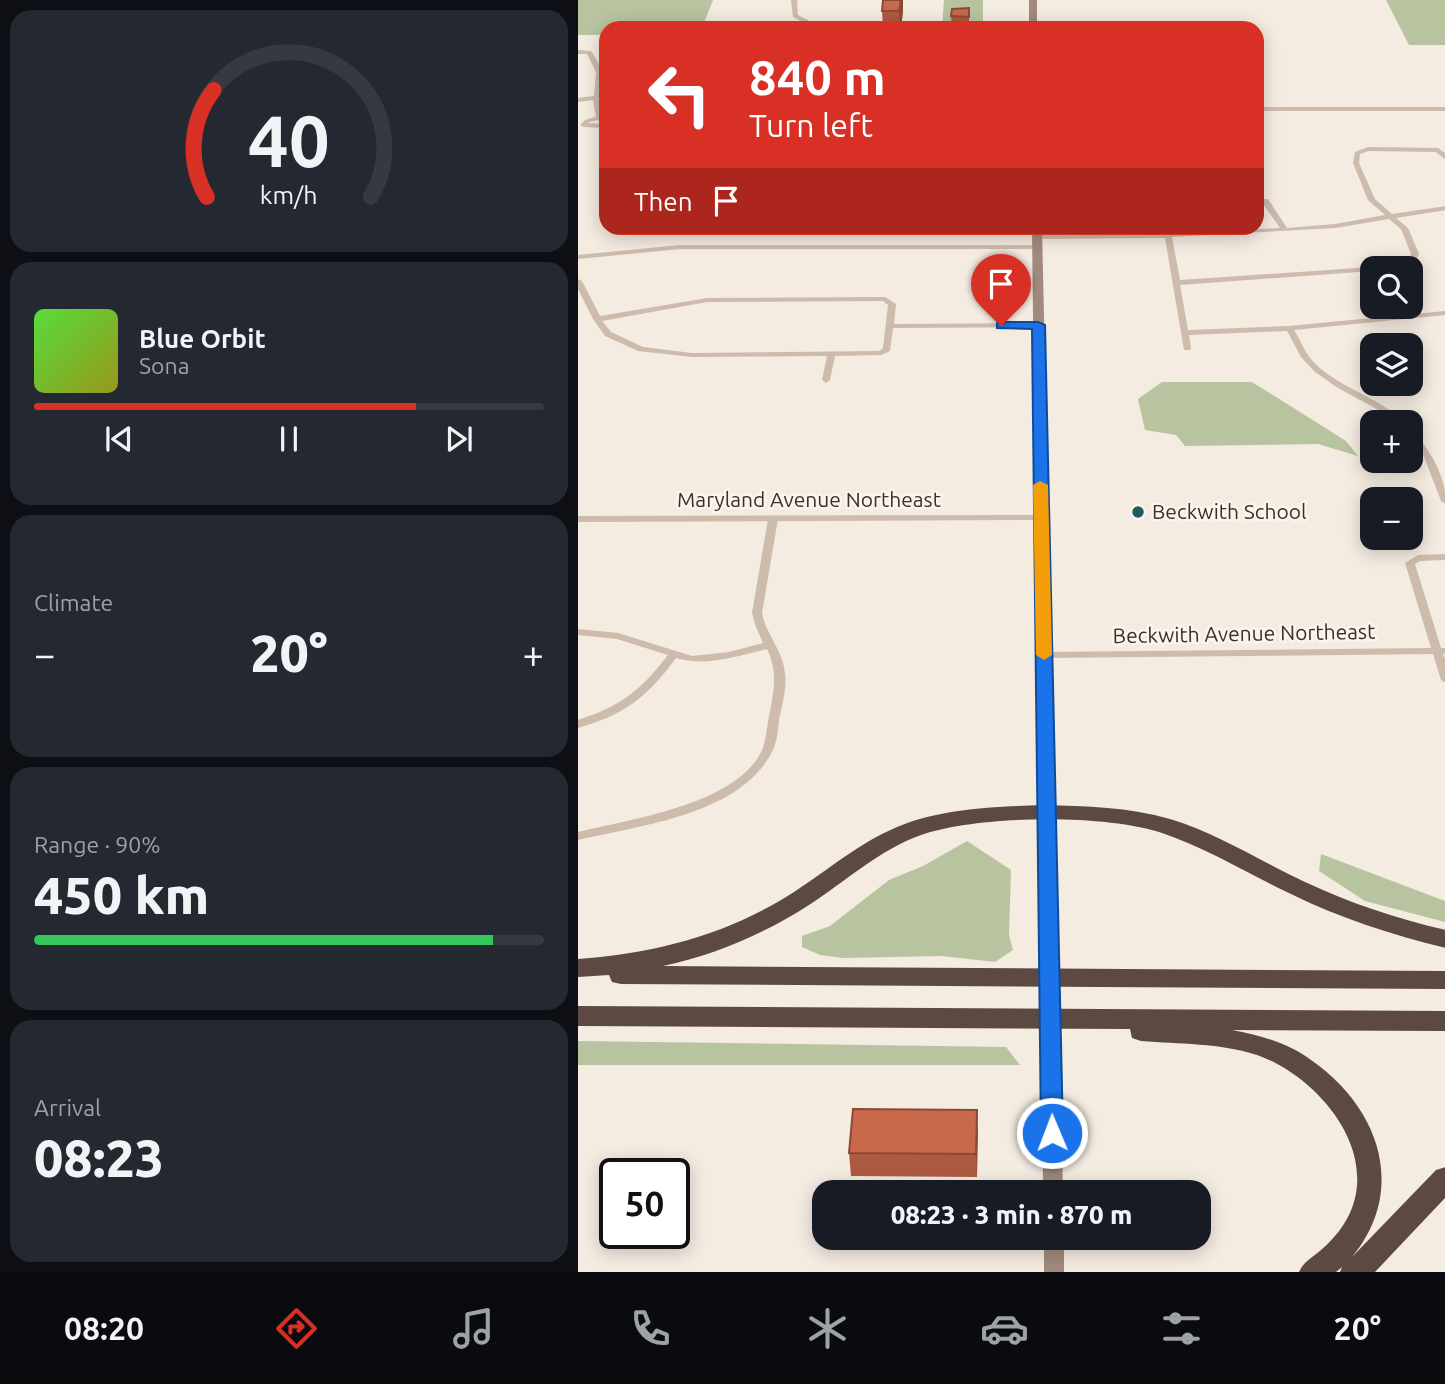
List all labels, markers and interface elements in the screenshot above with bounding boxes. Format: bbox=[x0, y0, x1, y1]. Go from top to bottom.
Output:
icon: left bbox=[634, 49, 725, 140]
text: 840 m bbox=[749, 49, 886, 104]
text: 40 bbox=[248, 100, 330, 182]
text: Turn left bbox=[749, 107, 873, 143]
text: km/h bbox=[260, 181, 318, 209]
icon: arrive bbox=[707, 182, 745, 220]
text: Then bbox=[634, 187, 693, 216]
pin bbox=[971, 254, 1031, 326]
map controls bbox=[1360, 256, 1423, 550]
button: search bbox=[1360, 256, 1423, 319]
icon: arrive bbox=[982, 265, 1020, 303]
text: Blue Orbit bbox=[139, 324, 266, 353]
button: layers bbox=[1360, 333, 1423, 396]
text: Sona bbox=[139, 353, 189, 378]
button: + bbox=[1360, 410, 1423, 473]
icon: previous bbox=[100, 420, 138, 458]
icon: pause bbox=[270, 420, 308, 458]
icon: next bbox=[440, 420, 478, 458]
street label: Maryland Avenue Northeast bbox=[677, 487, 941, 511]
button: − bbox=[1360, 487, 1423, 550]
place label: Beckwith School bbox=[1152, 499, 1307, 523]
marker: Beckwith School bbox=[1130, 504, 1146, 520]
text: Climate bbox=[34, 590, 113, 615]
street label: Beckwith Avenue Northeast bbox=[1112, 619, 1375, 647]
text: 20° bbox=[250, 624, 328, 682]
text: − bbox=[34, 633, 55, 675]
text: + bbox=[523, 633, 544, 675]
text: Range · 90% bbox=[34, 832, 161, 857]
text: 450 km bbox=[34, 866, 209, 924]
text: Arrival bbox=[34, 1095, 101, 1120]
position arrow bbox=[1015, 1096, 1089, 1170]
text: 08:23 bbox=[34, 1129, 164, 1187]
speed limit sign: 50 bbox=[599, 1158, 690, 1249]
text: 08:23 · 3 min · 870 m bbox=[891, 1200, 1132, 1229]
icon: directions bbox=[272, 1304, 321, 1353]
icon: music bbox=[449, 1304, 498, 1353]
icon: phone bbox=[626, 1304, 675, 1353]
icon: climate bbox=[803, 1304, 852, 1353]
icon: car bbox=[980, 1304, 1029, 1353]
icon: filters bbox=[1157, 1304, 1206, 1353]
text: 08:20 bbox=[64, 1310, 144, 1346]
text: 20° bbox=[1334, 1310, 1381, 1346]

